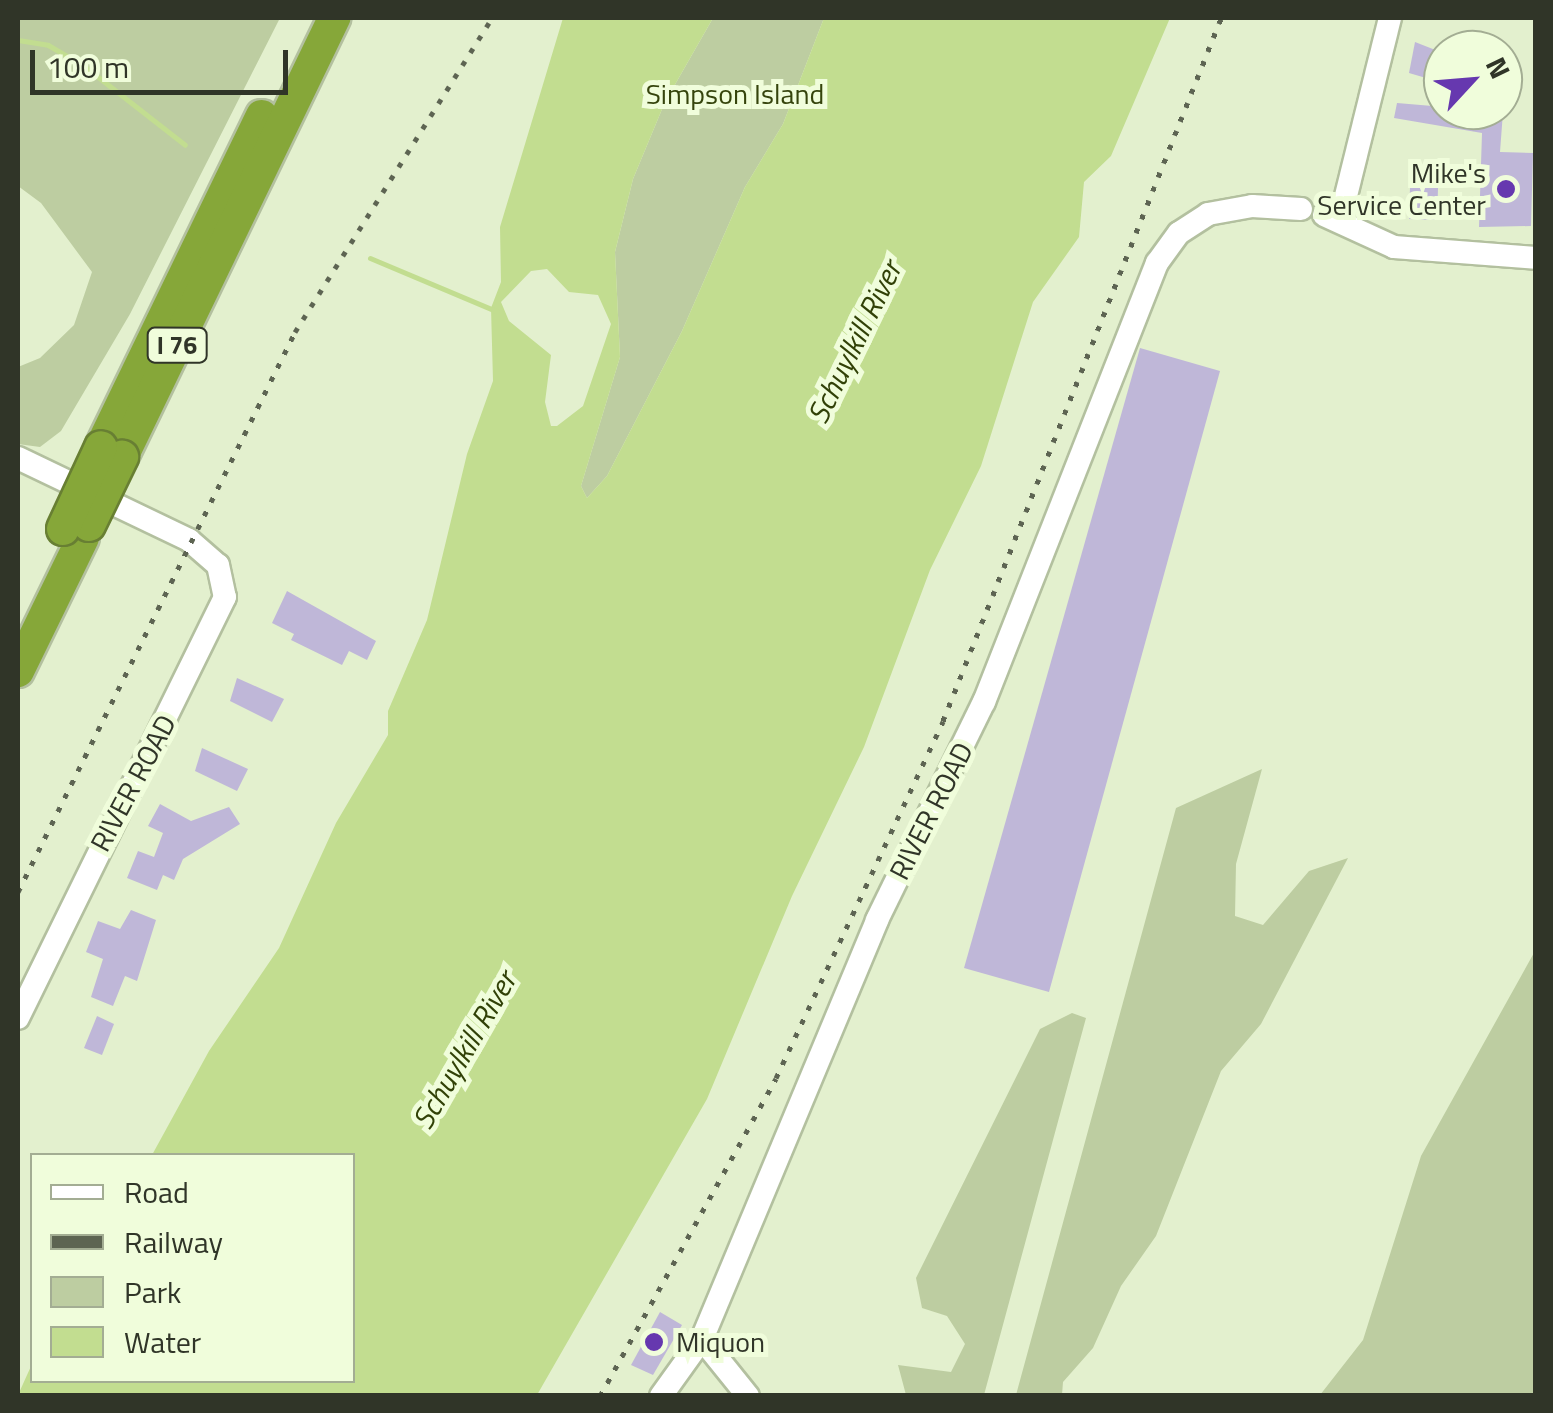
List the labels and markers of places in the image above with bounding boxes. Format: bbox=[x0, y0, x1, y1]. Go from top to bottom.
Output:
place label: Mike's Service Center bbox=[1317, 156, 1486, 222]
marker: Mike's Service Center bbox=[1495, 178, 1517, 200]
place label: Miquon bbox=[676, 1325, 765, 1359]
marker: Miquon bbox=[641, 1329, 667, 1355]

